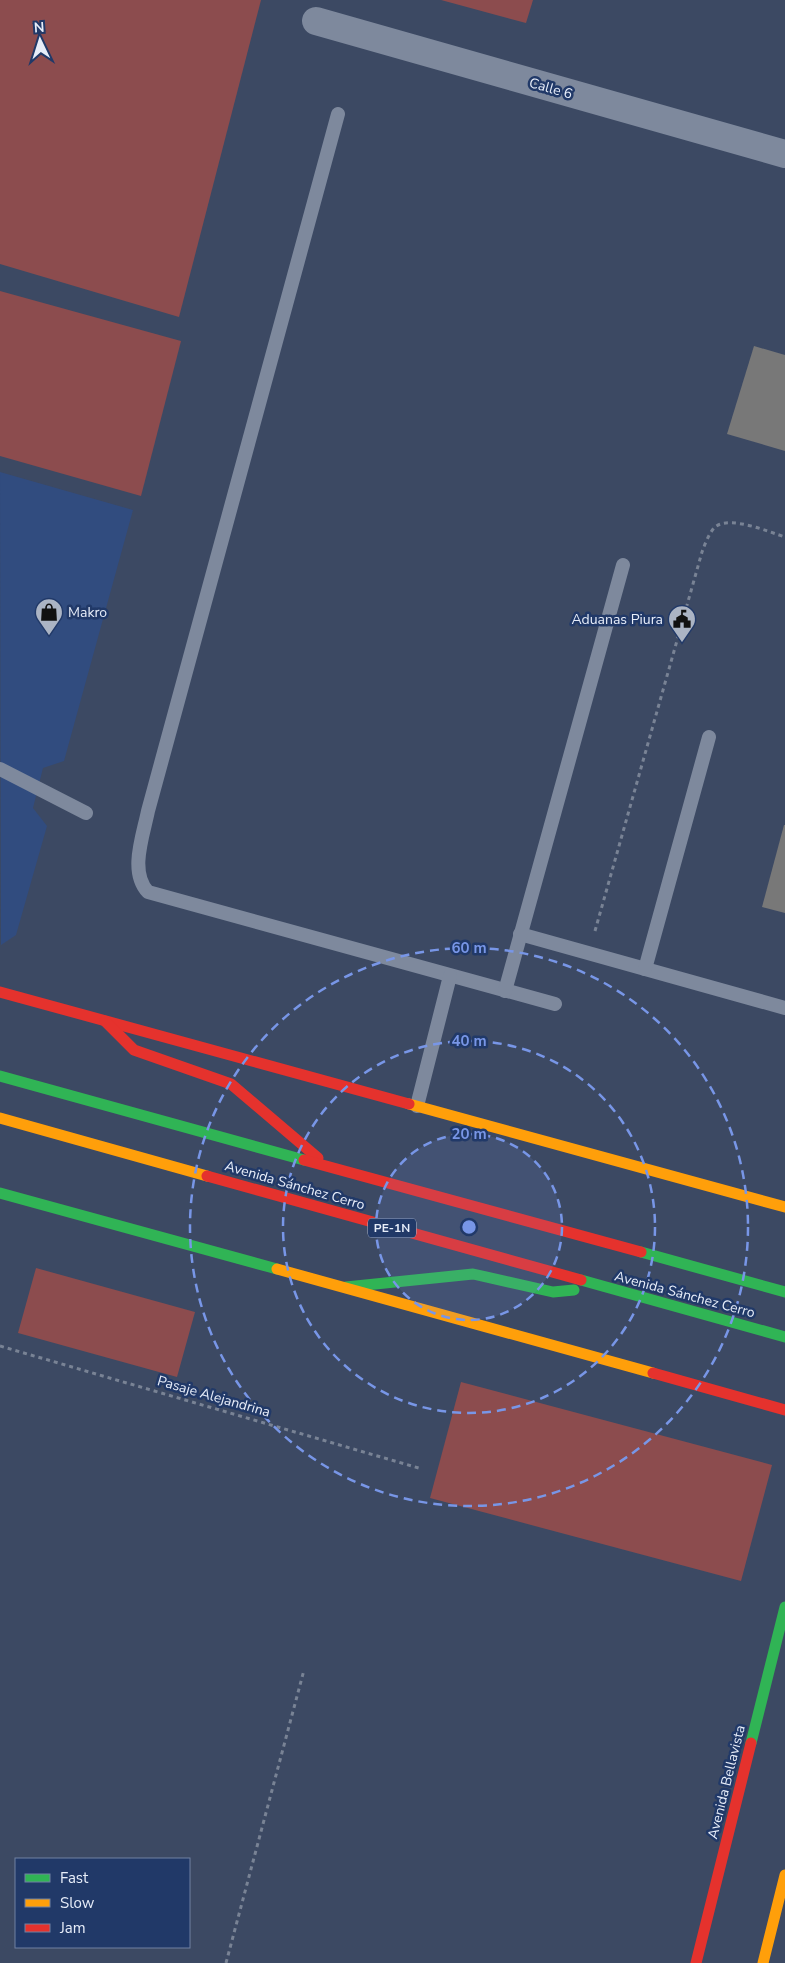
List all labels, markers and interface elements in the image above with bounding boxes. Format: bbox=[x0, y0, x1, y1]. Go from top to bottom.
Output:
north arrow bbox=[15, 15, 65, 65]
text: N bbox=[33, 18, 45, 37]
street label: Calle 6 bbox=[527, 73, 575, 104]
shop icon: Makro bbox=[34, 597, 64, 636]
place label: Makro bbox=[68, 603, 107, 622]
public building icon: Aduanas Piura bbox=[667, 604, 697, 643]
place label: Aduanas Piura bbox=[571, 610, 663, 629]
text: 60 m bbox=[451, 938, 487, 958]
text: 40 m bbox=[451, 1031, 487, 1051]
text: 20 m bbox=[451, 1124, 487, 1144]
street label: Avenida Sánchez Cerro bbox=[223, 1156, 367, 1215]
road number: PE-1N bbox=[368, 1218, 416, 1238]
centre of rings bbox=[460, 1218, 478, 1236]
street label: Avenida Sánchez Cerro bbox=[612, 1267, 757, 1322]
street label: Pasaje Alejandrina bbox=[155, 1371, 273, 1422]
street label: Avenida Bellavista bbox=[703, 1723, 750, 1841]
legend bbox=[15, 1858, 190, 1948]
text: Fast bbox=[60, 1868, 89, 1888]
text: Slow bbox=[60, 1893, 95, 1913]
text: Jam bbox=[59, 1918, 86, 1938]

